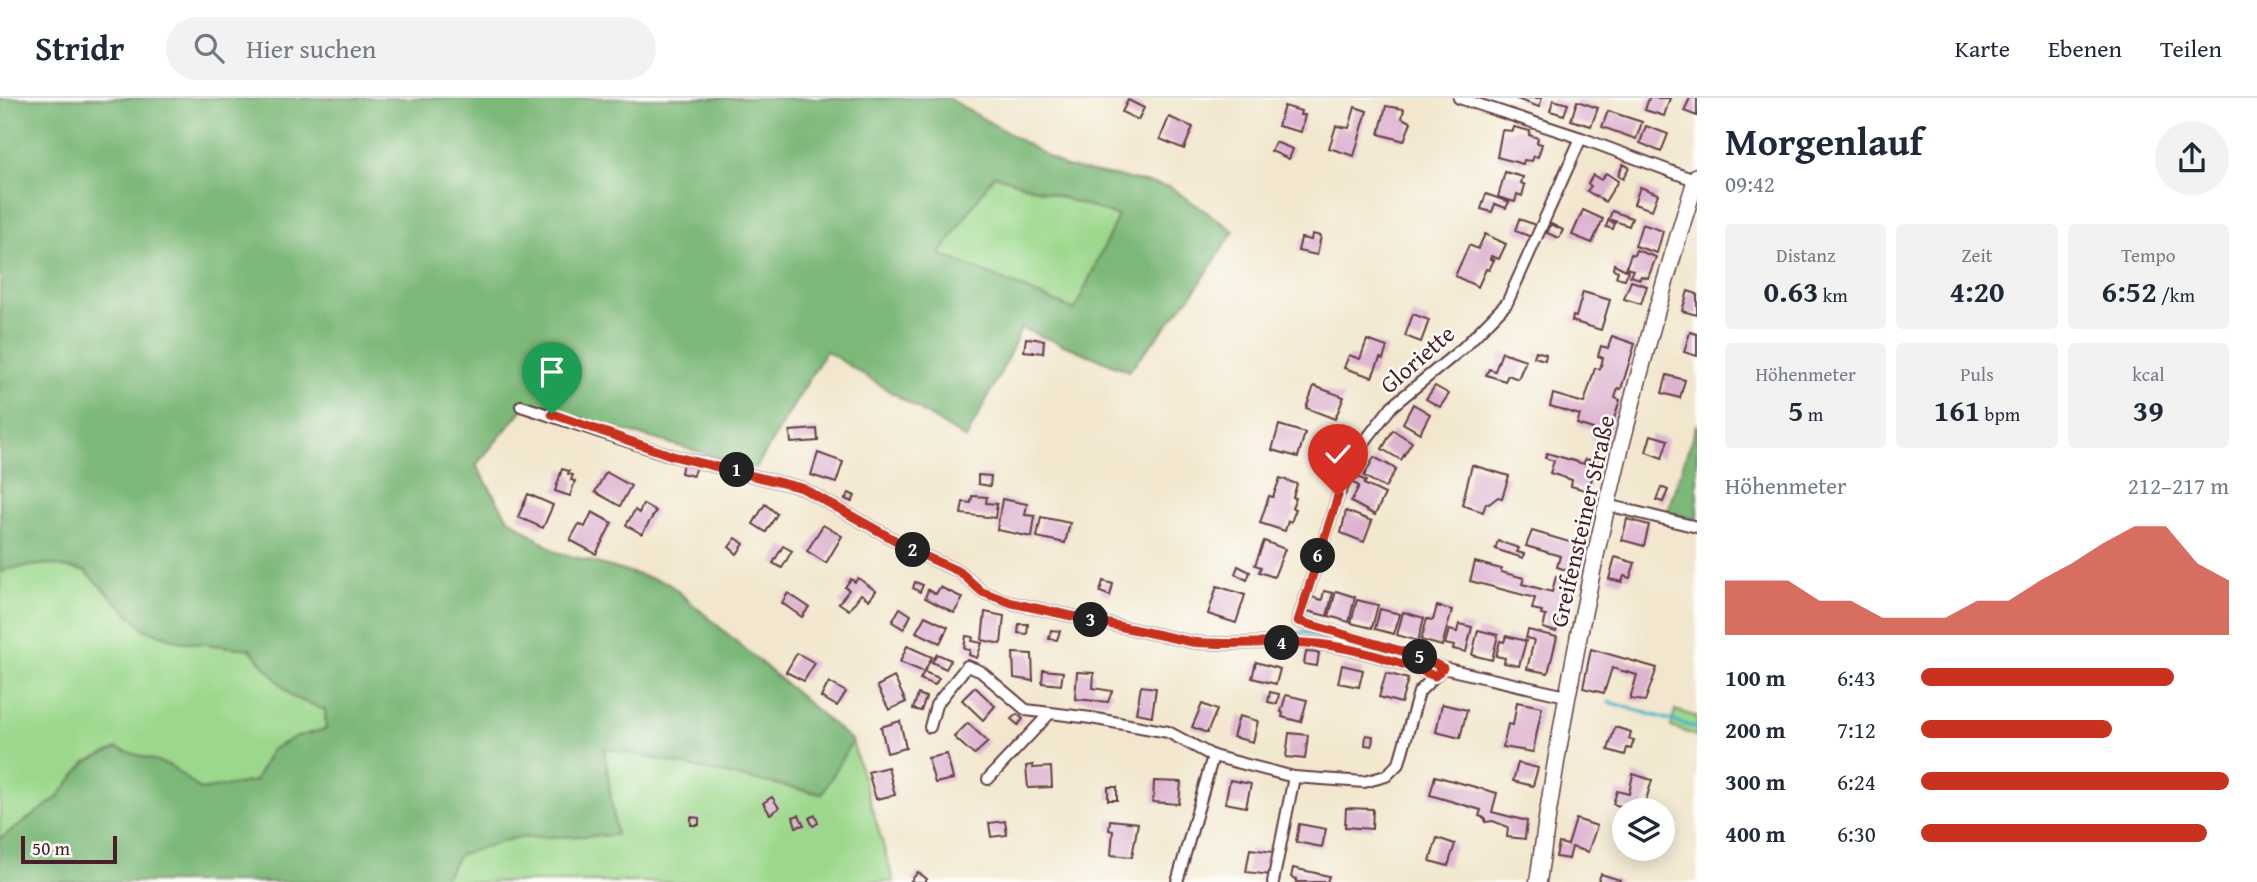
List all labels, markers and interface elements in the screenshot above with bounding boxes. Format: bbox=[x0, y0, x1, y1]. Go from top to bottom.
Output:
search box bbox=[166, 17, 656, 80]
text: Stridr bbox=[35, 24, 124, 72]
icon: search bbox=[190, 29, 228, 67]
text: Hier suchen bbox=[246, 29, 376, 68]
text: Karte bbox=[1955, 31, 2010, 66]
text: Ebenen bbox=[2048, 31, 2122, 66]
text: Teilen bbox=[2160, 31, 2222, 66]
text: Morgenlauf bbox=[1725, 113, 1923, 169]
button: share bbox=[2155, 121, 2229, 195]
text: 09:42 bbox=[1725, 167, 1775, 200]
text: Distanz bbox=[1776, 241, 1835, 269]
text: Zeit bbox=[1961, 241, 1993, 269]
text: Tempo bbox=[2121, 241, 2175, 269]
text: 0.63 bbox=[1763, 269, 1819, 313]
text: 4:20 bbox=[1949, 269, 2005, 313]
text: 6:52 bbox=[2102, 269, 2157, 313]
text: km bbox=[1819, 281, 1848, 309]
text: /km bbox=[2157, 281, 2195, 309]
street label: Gloriette bbox=[1372, 317, 1462, 401]
pin bbox=[522, 342, 582, 414]
icon: arrive bbox=[533, 353, 571, 391]
text: Höhenmeter bbox=[1755, 360, 1856, 388]
text: Puls bbox=[1960, 360, 1994, 388]
text: kcal bbox=[2132, 360, 2165, 388]
text: 5 bbox=[1788, 388, 1804, 432]
text: 161 bbox=[1934, 388, 1980, 432]
text: 39 bbox=[2133, 388, 2164, 432]
text: m bbox=[1804, 400, 1823, 428]
text: bpm bbox=[1980, 400, 2020, 428]
street label: Greifensteiner Straße bbox=[1541, 412, 1623, 630]
pin bbox=[1308, 424, 1368, 496]
icon: check bbox=[1319, 435, 1357, 473]
pin: 1 bbox=[720, 452, 754, 488]
text: 1 bbox=[732, 455, 741, 483]
text: Höhenmeter bbox=[1725, 469, 1847, 502]
text: 212–217 m bbox=[2128, 469, 2229, 502]
pin: 2 bbox=[895, 532, 930, 568]
text: 2 bbox=[908, 535, 917, 563]
pin: 6 bbox=[1300, 538, 1336, 574]
text: 6 bbox=[1313, 541, 1322, 569]
pin: 3 bbox=[1074, 602, 1108, 638]
text: 3 bbox=[1086, 605, 1095, 633]
pin: 4 bbox=[1264, 626, 1300, 660]
text: 4 bbox=[1277, 628, 1286, 656]
pin: 5 bbox=[1402, 640, 1438, 674]
text: 5 bbox=[1415, 642, 1424, 670]
text: 100 m bbox=[1725, 661, 1786, 694]
text: 6:43 bbox=[1837, 661, 1876, 694]
text: 200 m bbox=[1725, 713, 1786, 746]
text: 7:12 bbox=[1837, 713, 1876, 746]
text: 300 m bbox=[1725, 765, 1786, 798]
text: 6:24 bbox=[1837, 765, 1876, 798]
map controls bbox=[1612, 798, 1675, 861]
button: layers bbox=[1612, 798, 1675, 861]
text: 400 m bbox=[1725, 817, 1786, 850]
text: 6:30 bbox=[1837, 817, 1876, 850]
scale bar bbox=[21, 833, 117, 865]
text: 50 m bbox=[32, 834, 70, 862]

